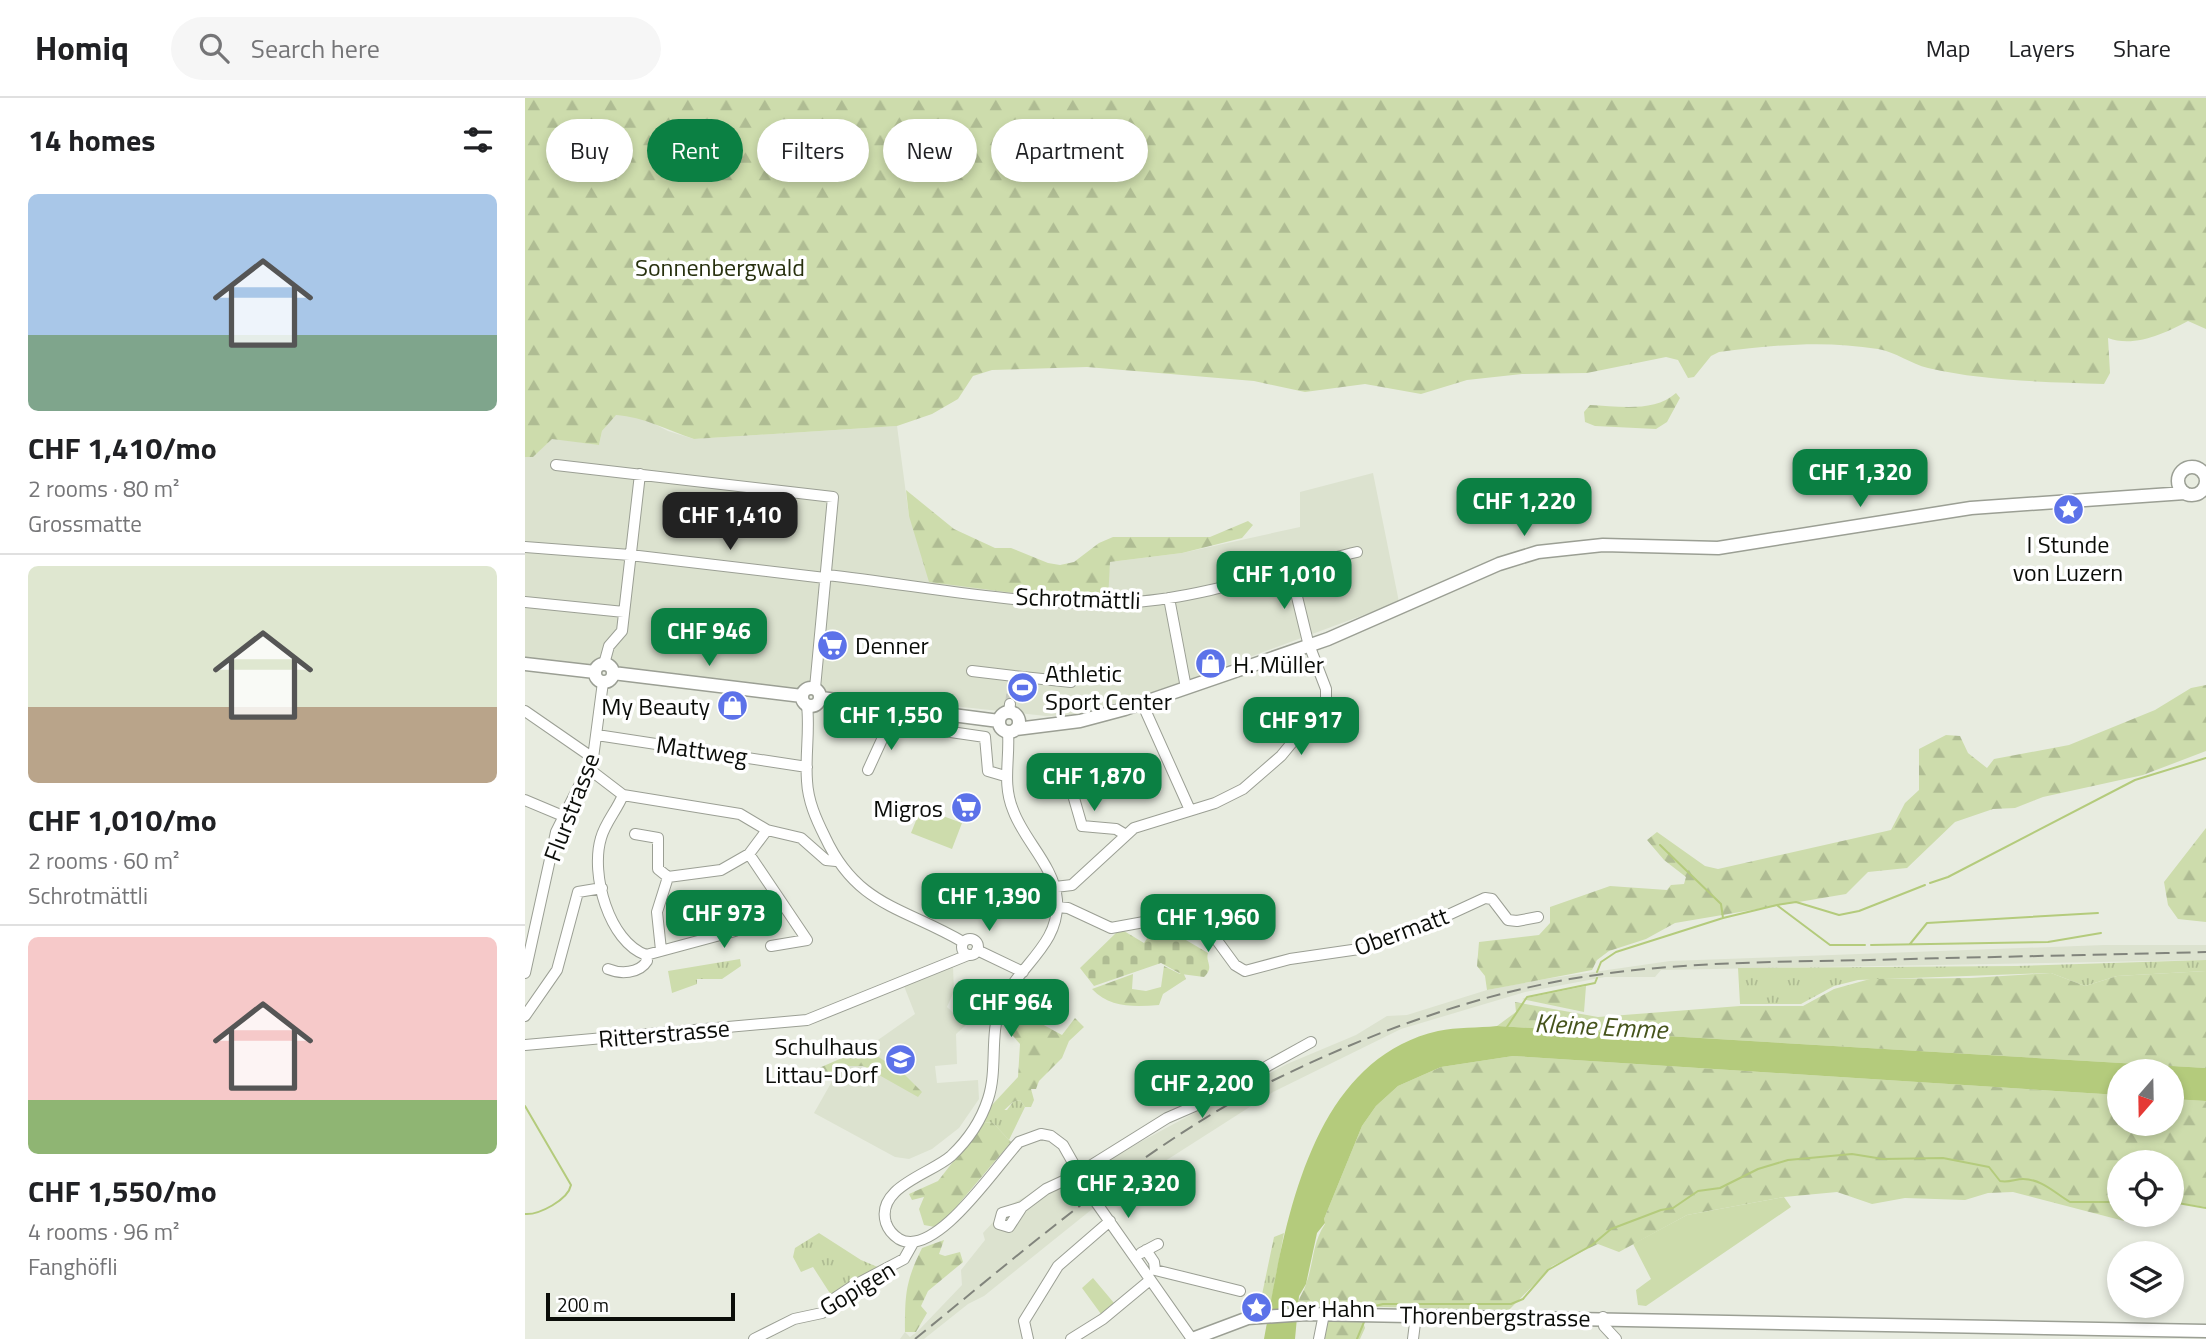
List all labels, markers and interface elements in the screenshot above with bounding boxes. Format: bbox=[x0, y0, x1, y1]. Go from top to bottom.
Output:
search box bbox=[171, 17, 661, 80]
text: Homiq bbox=[35, 23, 129, 73]
icon: search bbox=[195, 29, 233, 67]
text: Search here bbox=[251, 29, 380, 68]
text: Map bbox=[1926, 30, 1971, 66]
text: Layers bbox=[2009, 30, 2075, 66]
text: Share bbox=[2113, 30, 2171, 66]
text: 14 homes bbox=[28, 117, 155, 163]
chip: Buy bbox=[546, 119, 633, 182]
chip: Rent bbox=[647, 119, 743, 182]
chip: Filters bbox=[757, 119, 869, 182]
chip: New bbox=[883, 119, 977, 182]
chip: Apartment bbox=[991, 119, 1148, 182]
icon: filters bbox=[459, 121, 497, 159]
icon: home bbox=[200, 240, 326, 366]
park label: Sonnenbergwald bbox=[635, 249, 805, 285]
text: CHF 1,410/mo bbox=[28, 425, 217, 471]
pin: CHF 1,320 bbox=[1780, 450, 1940, 509]
text: CHF 1,320 bbox=[1809, 454, 1911, 489]
text: 2 rooms · 80 m² bbox=[28, 471, 179, 506]
pin: CHF 1,220 bbox=[1444, 478, 1604, 538]
text: CHF 1,220 bbox=[1473, 483, 1575, 518]
pin: CHF 1,410 bbox=[650, 492, 810, 552]
place icon: I Stunde von Luzern bbox=[2051, 493, 2085, 527]
text: CHF 1,410 bbox=[679, 497, 781, 532]
text: Grossmatte bbox=[28, 506, 142, 541]
place label: I Stunde von Luzern bbox=[2013, 526, 2123, 590]
pin: CHF 1,010 bbox=[1204, 552, 1364, 611]
text: CHF 1,010 bbox=[1233, 556, 1335, 591]
street label: Schrotmättli bbox=[1015, 578, 1141, 618]
pin: CHF 946 bbox=[644, 608, 774, 668]
icon: home bbox=[200, 612, 326, 738]
text: CHF 946 bbox=[667, 613, 751, 648]
place label: Denner bbox=[855, 627, 929, 663]
supermarket icon: Denner bbox=[815, 628, 849, 662]
place label: H. Müller bbox=[1233, 646, 1324, 682]
shop icon: H. Müller bbox=[1193, 647, 1227, 681]
place label: Athletic Sport Center bbox=[1045, 655, 1172, 719]
sports icon: Athletic Sport Center bbox=[1005, 670, 1039, 704]
place label: My Beauty bbox=[601, 688, 710, 724]
shop icon: My Beauty bbox=[716, 689, 750, 723]
pin: CHF 1,550 bbox=[811, 692, 971, 752]
text: CHF 1,550 bbox=[840, 697, 942, 732]
pin: CHF 917 bbox=[1236, 698, 1366, 757]
text: CHF 917 bbox=[1259, 702, 1343, 737]
street label: Mattweg bbox=[654, 726, 750, 774]
street label: Flurstrasse bbox=[534, 748, 608, 866]
pin: CHF 1,870 bbox=[1014, 754, 1174, 813]
text: CHF 1,870 bbox=[1043, 758, 1145, 793]
place label: Migros bbox=[873, 790, 943, 826]
supermarket icon: Migros bbox=[949, 791, 983, 825]
text: CHF 1,010/mo bbox=[28, 797, 217, 843]
text: 2 rooms · 60 m² bbox=[28, 843, 179, 878]
pin: CHF 1,390 bbox=[909, 874, 1069, 933]
text: Schrotmättli bbox=[28, 878, 148, 913]
text: CHF 1,390 bbox=[938, 878, 1040, 913]
pin: CHF 973 bbox=[659, 890, 789, 950]
pin: CHF 1,960 bbox=[1128, 894, 1288, 954]
text: CHF 973 bbox=[682, 895, 766, 930]
street label: Obermatt bbox=[1349, 897, 1454, 965]
text: CHF 1,960 bbox=[1157, 899, 1259, 934]
pin: CHF 964 bbox=[946, 979, 1076, 1039]
icon: home bbox=[200, 983, 326, 1109]
text: CHF 964 bbox=[969, 984, 1053, 1019]
water label: Kleine Emme bbox=[1534, 1003, 1670, 1049]
street label: Ritterstrasse bbox=[597, 1009, 731, 1057]
place label: Schulhaus Littau-Dorf bbox=[765, 1028, 878, 1092]
school or university icon: Schulhaus Littau-Dorf bbox=[884, 1043, 918, 1077]
north arrow bbox=[2107, 1059, 2184, 1136]
map controls bbox=[2107, 1059, 2184, 1318]
pin: CHF 2,200 bbox=[1122, 1060, 1282, 1120]
text: CHF 2,200 bbox=[1151, 1065, 1253, 1100]
button: locate bbox=[2107, 1150, 2184, 1227]
pin: CHF 2,320 bbox=[1048, 1160, 1208, 1220]
text: CHF 2,320 bbox=[1077, 1165, 1179, 1200]
text: CHF 1,550/mo bbox=[28, 1168, 217, 1214]
text: 4 rooms · 96 m² bbox=[28, 1214, 179, 1249]
button: layers bbox=[2107, 1241, 2184, 1318]
text: Fanghöfli bbox=[28, 1249, 118, 1284]
street label: Gopigen bbox=[812, 1251, 902, 1325]
scale bar bbox=[546, 1290, 735, 1322]
text: 200 m bbox=[557, 1290, 609, 1319]
place label: Der Hahn bbox=[1280, 1290, 1375, 1326]
place icon: Der Hahn bbox=[1240, 1291, 1274, 1325]
street label: Thorenbergstrasse bbox=[1399, 1296, 1591, 1336]

